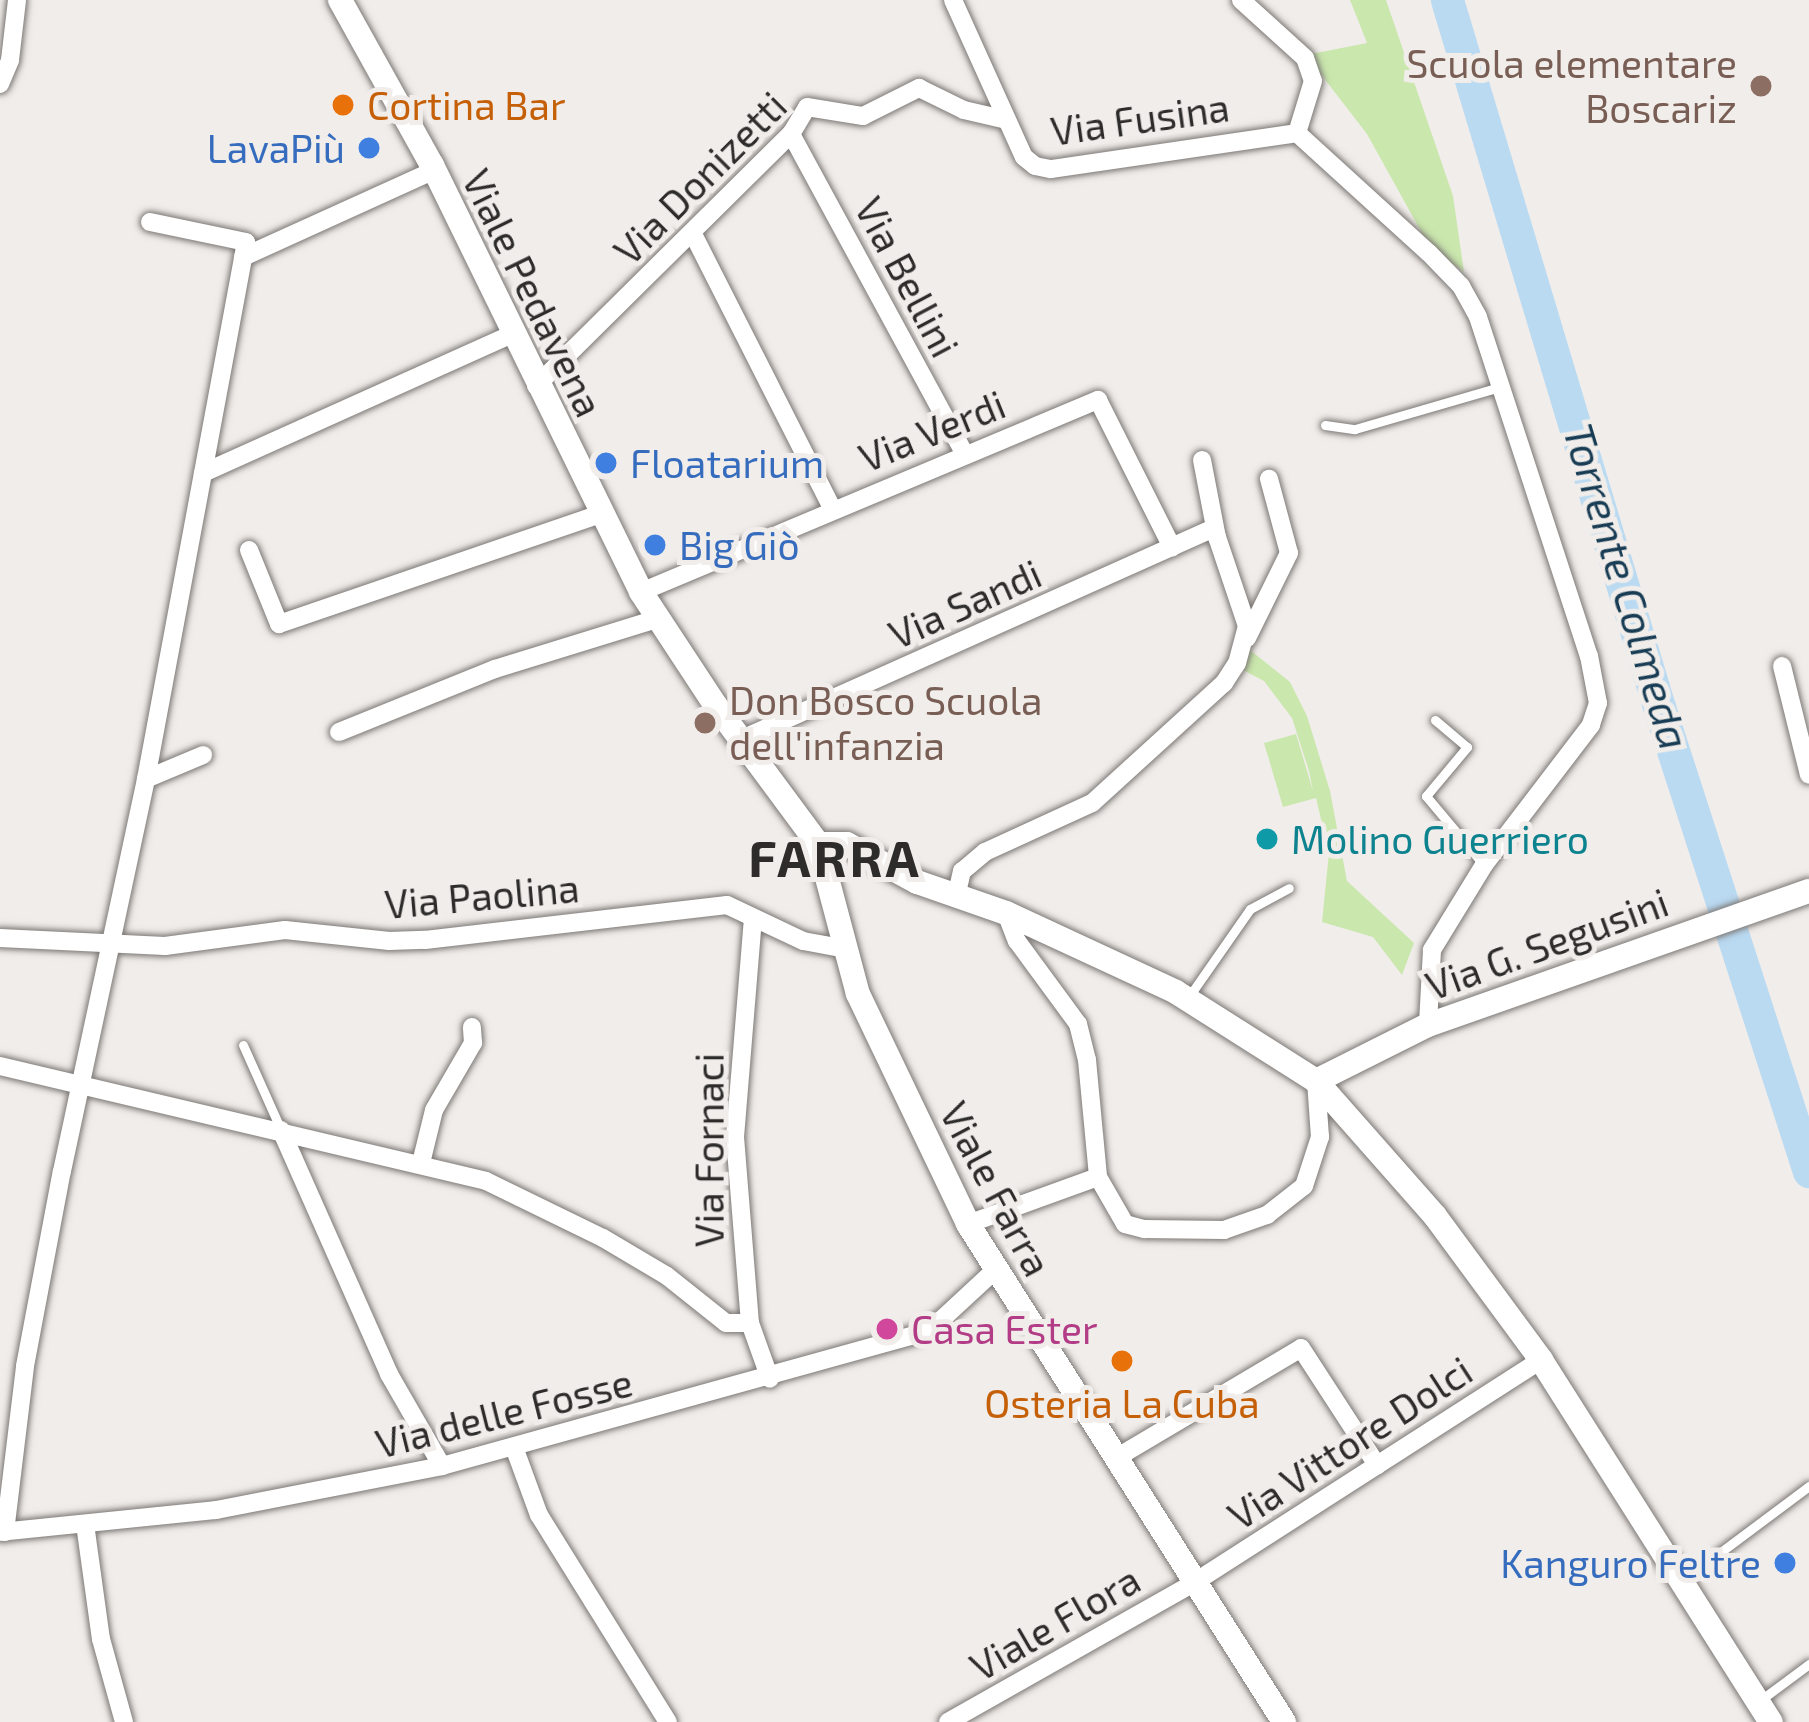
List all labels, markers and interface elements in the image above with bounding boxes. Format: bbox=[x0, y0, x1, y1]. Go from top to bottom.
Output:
place label: Scuola elementare Boscariz bbox=[1406, 41, 1737, 132]
marker: Scuola elementare Boscariz bbox=[1748, 73, 1774, 99]
place label: Cortina Bar bbox=[367, 82, 566, 128]
street label: Via Donizetti bbox=[604, 82, 796, 274]
street label: Via Fusina bbox=[1048, 83, 1232, 155]
marker: Cortina Bar bbox=[330, 92, 356, 118]
place label: LavaPiù bbox=[207, 125, 345, 171]
marker: LavaPiù bbox=[356, 135, 382, 161]
street label: Viale Pedavena bbox=[453, 162, 613, 424]
street label: Via Bellini bbox=[846, 189, 968, 365]
street label: Via Verdi bbox=[852, 380, 1012, 482]
water label: Torrente Colmeda bbox=[1555, 417, 1701, 755]
place label: Floatarium bbox=[630, 440, 824, 486]
marker: Floatarium bbox=[593, 450, 619, 476]
place label: Big Giò bbox=[679, 522, 800, 568]
marker: Big Giò bbox=[642, 532, 668, 558]
street label: Via Sandi bbox=[882, 550, 1048, 658]
place label: Don Bosco Scuola dell'infanzia bbox=[729, 678, 1042, 769]
marker: Don Bosco Scuola dell'infanzia bbox=[692, 710, 718, 736]
place label: Molino Guerriero bbox=[1291, 816, 1589, 862]
district label: FARRA bbox=[748, 826, 922, 888]
marker: Molino Guerriero bbox=[1254, 826, 1280, 852]
street label: Via Paolina bbox=[383, 864, 581, 928]
street label: Via G. Segusini bbox=[1420, 879, 1674, 1009]
street label: Via Fornaci bbox=[686, 1053, 732, 1247]
street label: Viale Farra bbox=[931, 1094, 1061, 1284]
place label: Casa Ester bbox=[911, 1306, 1098, 1352]
marker: Casa Ester bbox=[874, 1316, 900, 1342]
street label: Via Vittore Dolci bbox=[1219, 1347, 1481, 1539]
marker: Osteria La Cuba bbox=[1109, 1348, 1135, 1374]
street label: Via delle Fosse bbox=[371, 1359, 637, 1467]
place label: Osteria La Cuba bbox=[984, 1380, 1260, 1426]
place label: Kanguro Feltre bbox=[1500, 1540, 1761, 1586]
marker: Kanguro Feltre bbox=[1772, 1550, 1798, 1576]
street label: Viale Flora bbox=[962, 1556, 1148, 1690]

